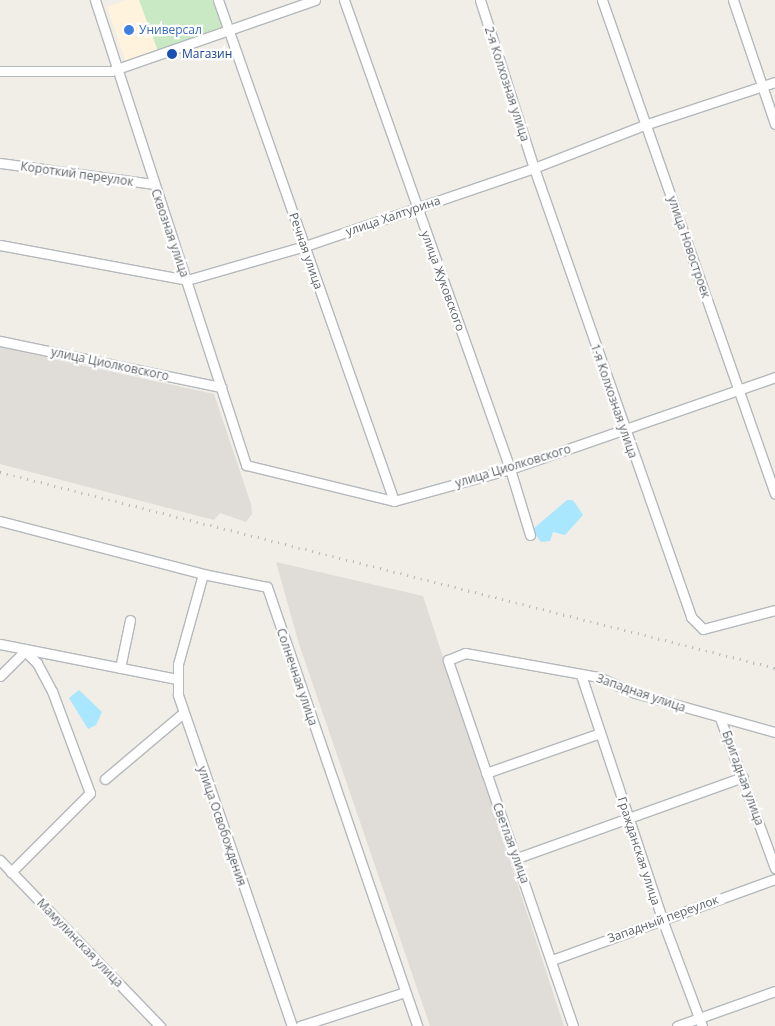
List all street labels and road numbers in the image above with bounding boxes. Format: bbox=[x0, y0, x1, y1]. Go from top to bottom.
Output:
street label: 2-я Колхозная улица bbox=[482, 25, 532, 143]
street label: Короткий переулок bbox=[20, 159, 134, 189]
street label: Сквозная улица bbox=[148, 187, 192, 279]
street label: улица Халтурина bbox=[344, 193, 442, 239]
street label: улица Новостроек bbox=[665, 194, 713, 300]
street label: Речная улица bbox=[286, 211, 326, 291]
street label: улица Жуковского bbox=[418, 229, 468, 333]
street label: 1-я Колхозная улица bbox=[588, 342, 640, 460]
street label: улица Циолковского bbox=[50, 344, 170, 384]
street label: улица Циолковского bbox=[453, 442, 573, 490]
street label: Солнечная улица bbox=[274, 626, 320, 728]
street label: Западная улица bbox=[595, 671, 687, 715]
street label: Бригадная улица bbox=[719, 729, 767, 827]
street label: улица Освобождения bbox=[195, 764, 249, 888]
street label: Гражданская улица bbox=[615, 795, 663, 907]
street label: Светлая улица bbox=[490, 801, 532, 885]
street label: Западный переулок bbox=[606, 892, 720, 946]
street label: Мамулинская улица bbox=[34, 896, 126, 990]

